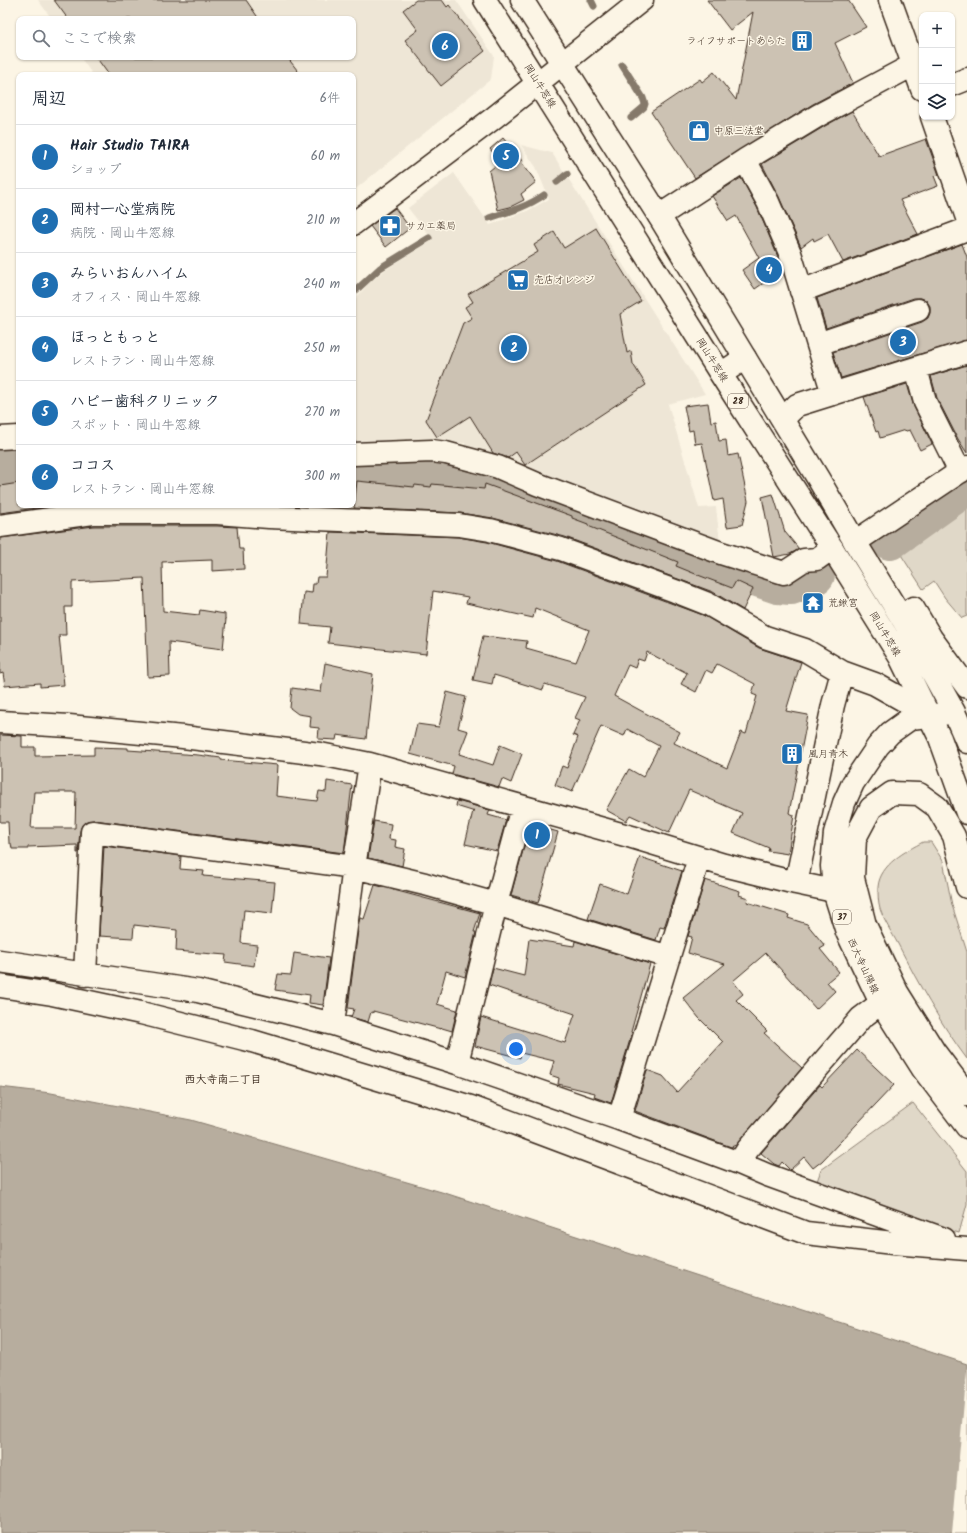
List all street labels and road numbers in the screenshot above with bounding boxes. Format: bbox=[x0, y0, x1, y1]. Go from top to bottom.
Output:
street label: 岡山牛窓線 bbox=[520, 61, 560, 111]
street label: 岡山牛窓線 bbox=[692, 335, 732, 385]
road number: 28 bbox=[728, 394, 748, 408]
street label: 岡山牛窓線 bbox=[865, 608, 905, 660]
road number: 37 bbox=[833, 910, 851, 924]
street label: 西大寺山陽線 bbox=[843, 935, 883, 997]

